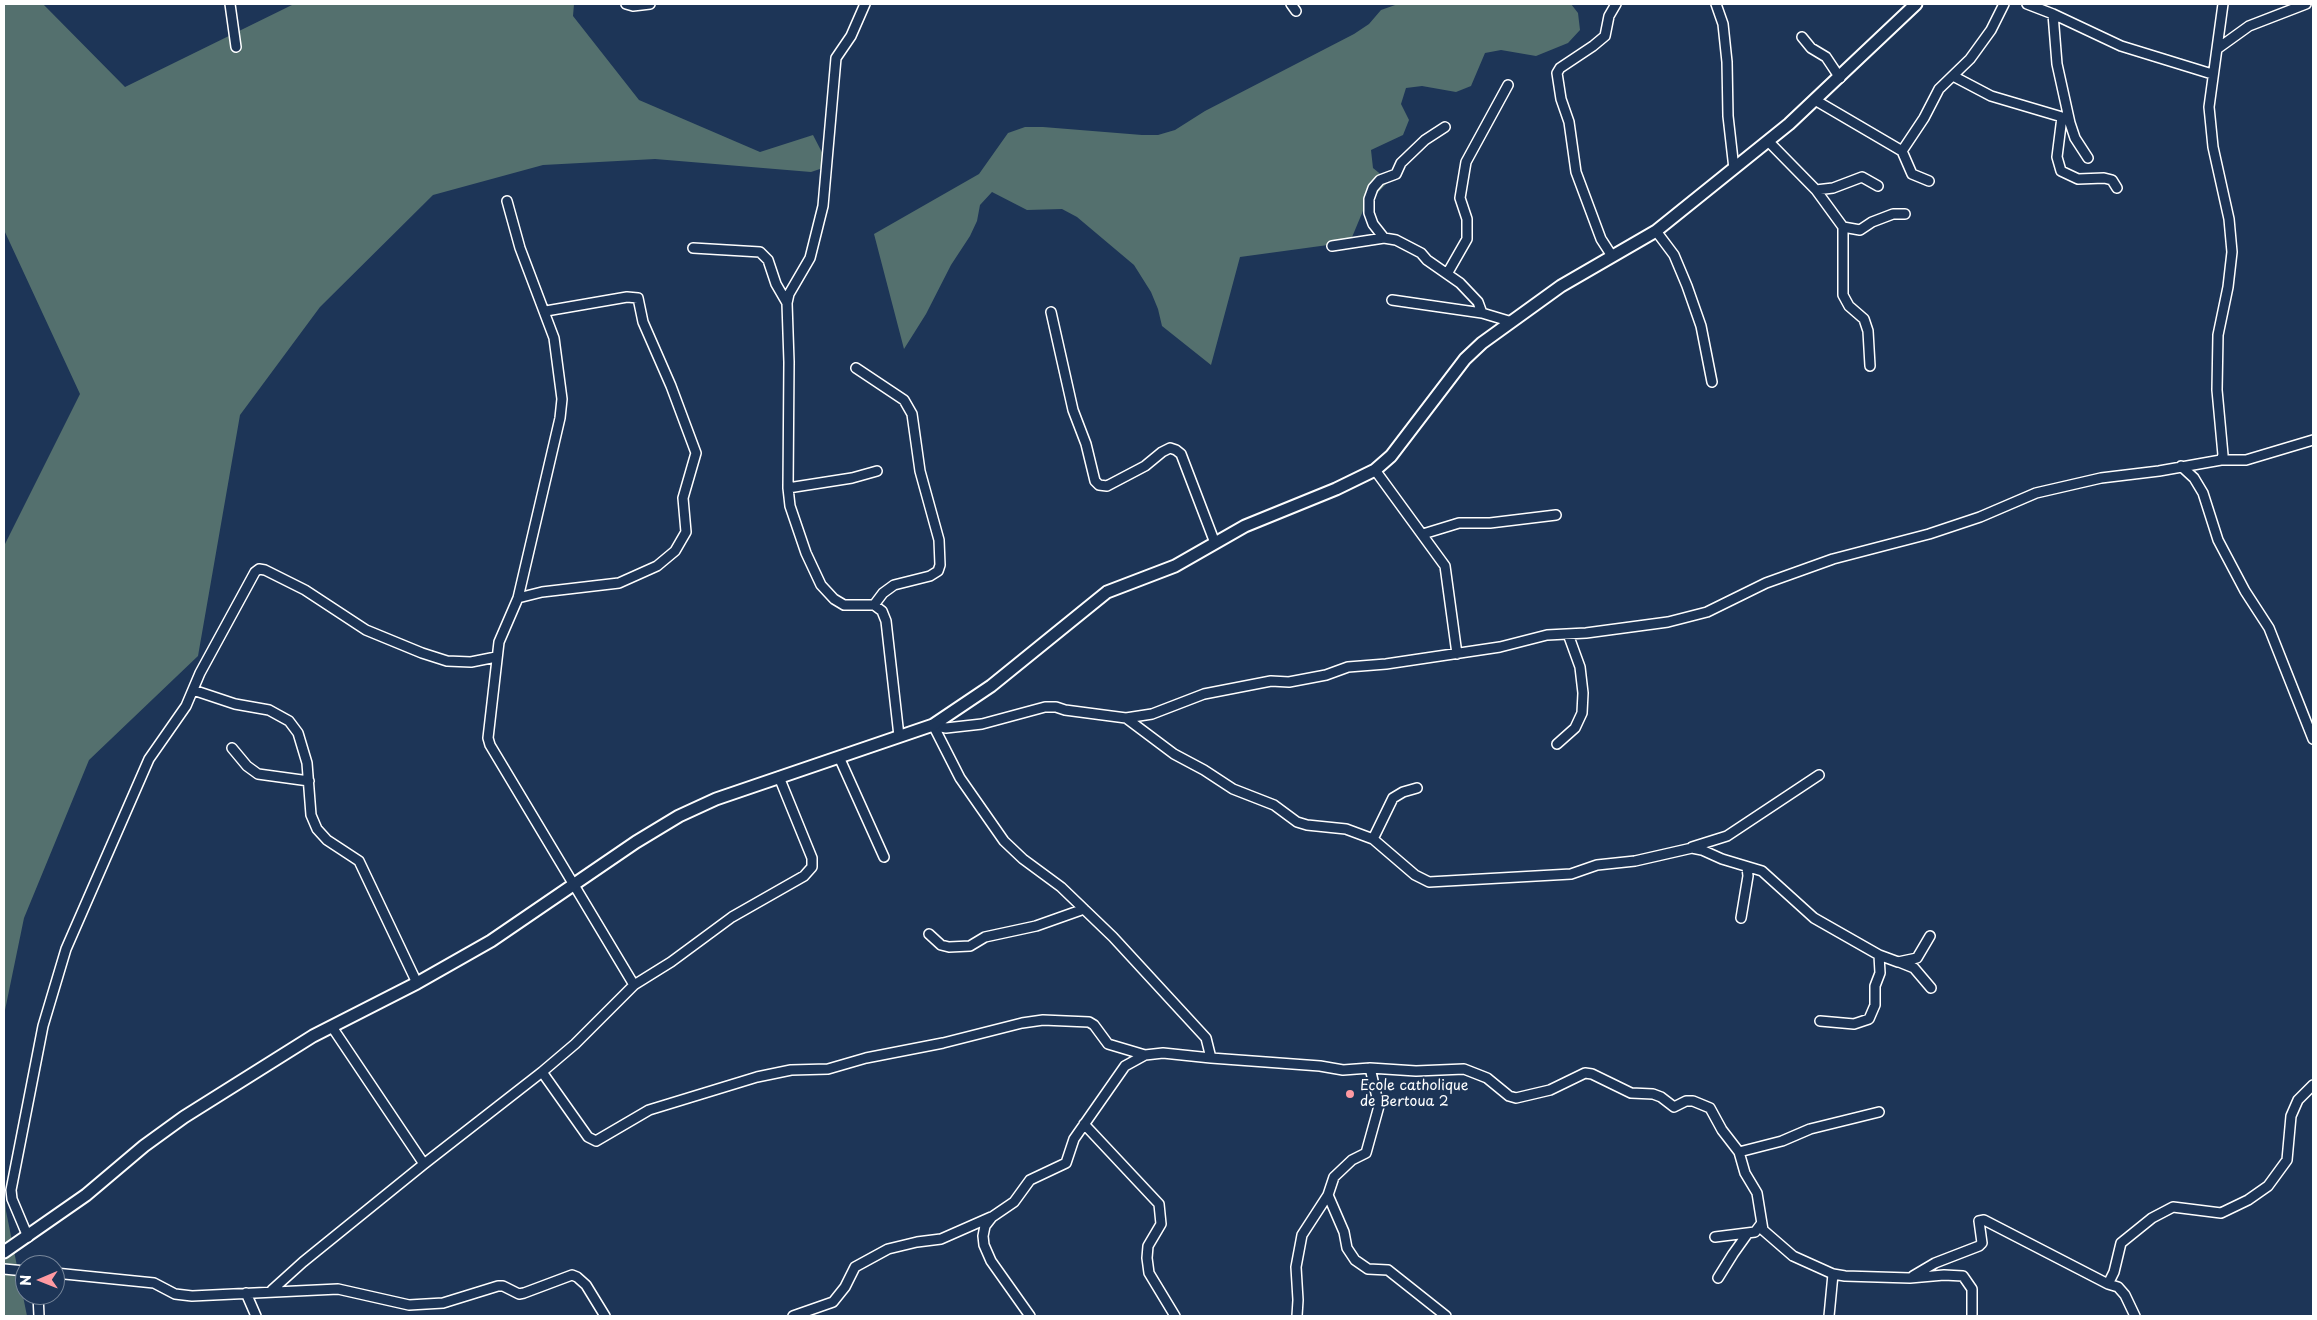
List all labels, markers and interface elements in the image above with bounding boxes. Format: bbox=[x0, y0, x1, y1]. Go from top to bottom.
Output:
place label: Ecole catholique de Bertoua 2 bbox=[1360, 1078, 1468, 1110]
marker: Ecole catholique de Bertoua 2 bbox=[1344, 1088, 1356, 1100]
north arrow bbox=[15, 1255, 65, 1305]
text: N bbox=[15, 1275, 36, 1286]

